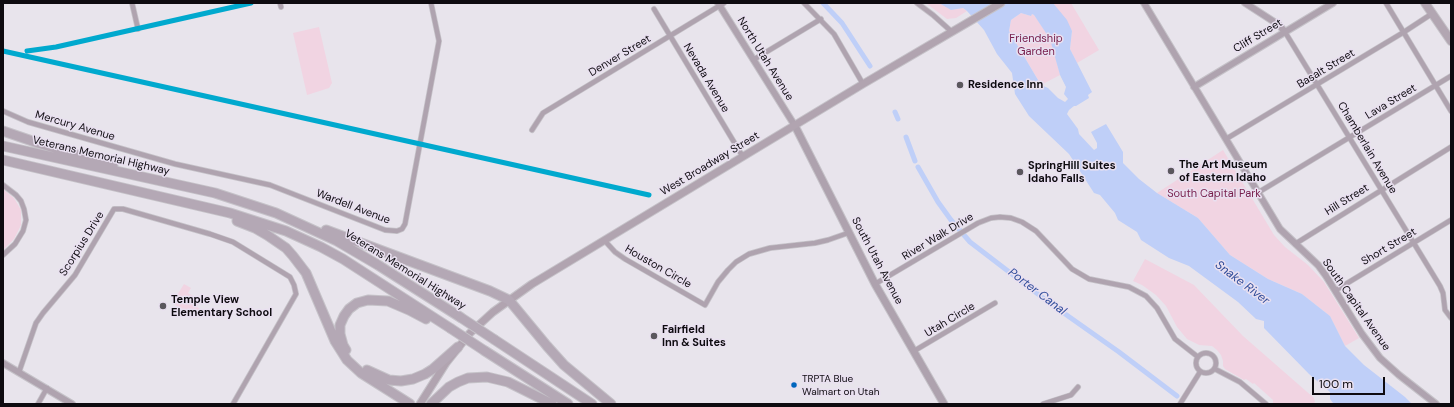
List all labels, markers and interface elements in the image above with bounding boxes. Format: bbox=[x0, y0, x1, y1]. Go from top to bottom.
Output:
street label: North Utah Avenue bbox=[734, 15, 796, 103]
street label: Cliff Street bbox=[1231, 16, 1285, 56]
street label: Denver Street bbox=[587, 32, 653, 80]
park label: Friendship Garden bbox=[1009, 32, 1063, 58]
street label: Nevada Avenue bbox=[680, 41, 732, 115]
street label: Basalt Street bbox=[1295, 47, 1357, 91]
place label: Residence Inn bbox=[968, 78, 1043, 92]
marker: Residence Inn bbox=[955, 80, 965, 90]
street label: Lava Street bbox=[1363, 82, 1419, 122]
street label: Chamberlain Avenue bbox=[1334, 100, 1400, 196]
street label: Mercury Avenue bbox=[34, 108, 116, 144]
street label: West Broadway Street bbox=[658, 129, 762, 199]
street label: Veterans Memorial Highway bbox=[31, 134, 171, 178]
place label: The Art Museum of Eastern Idaho bbox=[1179, 158, 1267, 184]
place label: SpringHill Suites Idaho Falls bbox=[1028, 159, 1116, 185]
marker: The Art Museum of Eastern Idaho bbox=[1166, 166, 1176, 176]
marker: SpringHill Suites Idaho Falls bbox=[1015, 167, 1025, 177]
street label: Hill Street bbox=[1323, 181, 1371, 219]
street label: Wardell Avenue bbox=[314, 187, 392, 227]
park label: South Capital Park bbox=[1167, 187, 1261, 201]
street label: Scorpius Drive bbox=[57, 209, 107, 279]
street label: River Walk Drive bbox=[900, 210, 976, 264]
street label: South Utah Avenue bbox=[848, 215, 906, 307]
street label: Short Street bbox=[1359, 225, 1419, 269]
street label: Veterans Memorial Highway bbox=[342, 227, 468, 313]
street label: Houston Circle bbox=[622, 243, 694, 291]
street label: South Capital Avenue bbox=[1319, 256, 1393, 354]
water label: Snake River bbox=[1212, 258, 1272, 308]
water label: Porter Canal bbox=[1005, 265, 1069, 319]
place label: Temple View Elementary School bbox=[171, 293, 272, 319]
street label: Utah Circle bbox=[923, 300, 977, 340]
marker: Temple View Elementary School bbox=[158, 301, 168, 311]
place label: Fairfield Inn & Suites bbox=[662, 323, 726, 349]
marker: Fairfield Inn & Suites bbox=[649, 331, 659, 341]
scale bar bbox=[1314, 369, 1387, 395]
place label: TRPTA Blue Walmart on Utah bbox=[802, 373, 879, 396]
text: 100 m bbox=[1319, 376, 1353, 392]
marker: TRPTA Blue Walmart on Utah bbox=[789, 380, 799, 390]

